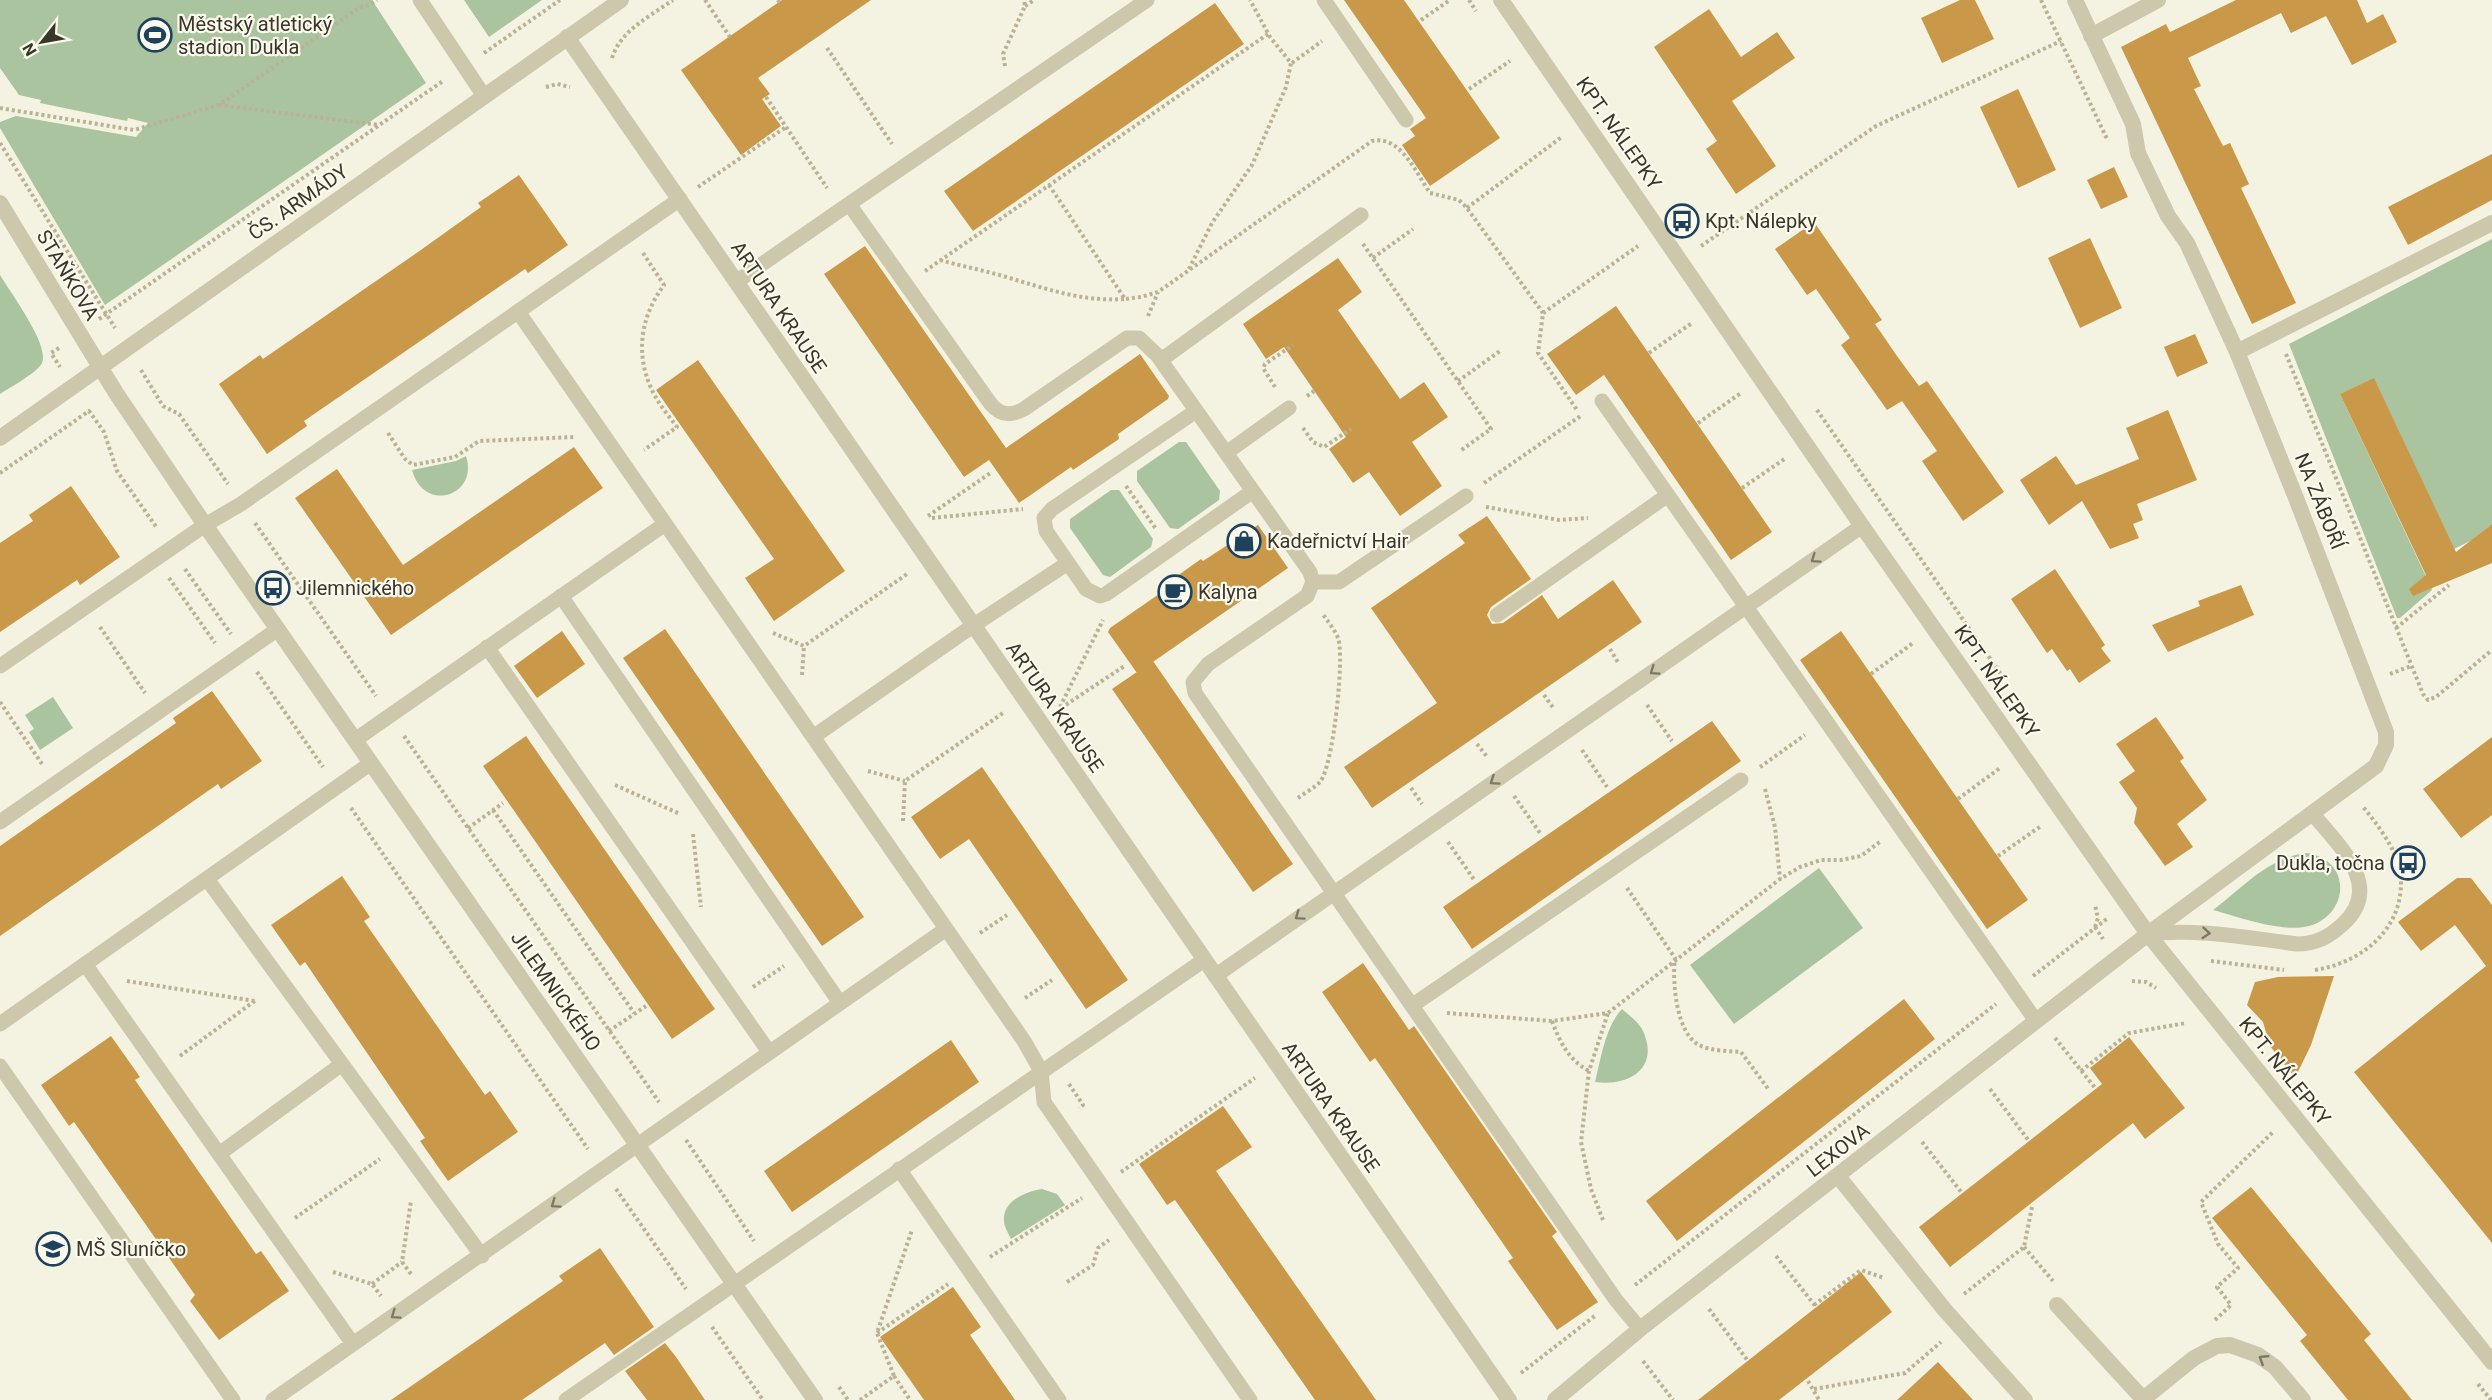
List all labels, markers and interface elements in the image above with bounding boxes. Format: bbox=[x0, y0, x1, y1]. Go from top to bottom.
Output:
north arrow bbox=[12, 12, 72, 72]
place label: Městský atletický stadion Dukla bbox=[178, 12, 333, 59]
sports icon: Městský atletický stadion Dukla bbox=[137, 17, 173, 53]
text: N bbox=[19, 40, 41, 59]
street label: KPT. NÁLEPKY bbox=[1571, 72, 1667, 194]
street label: ČS. ARMÁDY bbox=[244, 159, 352, 245]
bus stop icon: Kpt. Nálepky bbox=[1664, 203, 1700, 239]
place label: Kpt. Nálepky bbox=[1705, 209, 1817, 233]
street label: STAŇKOVA bbox=[32, 225, 104, 325]
street label: ARTURA KRAUSE bbox=[726, 237, 832, 377]
street label: NA ZÁBOŘÍ bbox=[2290, 449, 2350, 553]
shop icon: Kadeřnictví Hair bbox=[1226, 523, 1262, 559]
place label: Kadeřnictví Hair bbox=[1267, 529, 1409, 553]
one-way arrow bbox=[1810, 552, 1821, 563]
bus stop icon: Jilemnického bbox=[255, 570, 291, 606]
cafe icon: Kalyna bbox=[1157, 574, 1193, 610]
place label: Jilemnického bbox=[296, 576, 414, 600]
place label: Kalyna bbox=[1198, 580, 1258, 604]
street label: KPT. NÁLEPKY bbox=[1949, 620, 2045, 742]
street label: ARTURA KRAUSE bbox=[1001, 637, 1109, 777]
one-way arrow bbox=[1650, 664, 1661, 675]
one-way arrow bbox=[1490, 774, 1501, 785]
bus stop icon: Dukla, točna bbox=[2390, 845, 2426, 881]
place label: Dukla, točna bbox=[2276, 851, 2385, 875]
one-way arrow bbox=[1295, 909, 1306, 920]
street label: JILEMNICKÉHO bbox=[506, 926, 606, 1056]
one-way arrow bbox=[2202, 926, 2211, 939]
street label: KPT. NÁLEPKY bbox=[2234, 1012, 2336, 1130]
street label: ARTURA KRAUSE bbox=[1277, 1037, 1385, 1177]
street label: LEXOVA bbox=[1802, 1118, 1874, 1182]
one-way arrow bbox=[551, 1197, 562, 1208]
school or university icon: MŠ Sluníčko bbox=[35, 1231, 71, 1267]
place label: MŠ Sluníčko bbox=[76, 1237, 186, 1261]
one-way arrow bbox=[391, 1308, 402, 1319]
one-way arrow bbox=[2258, 1355, 2269, 1366]

